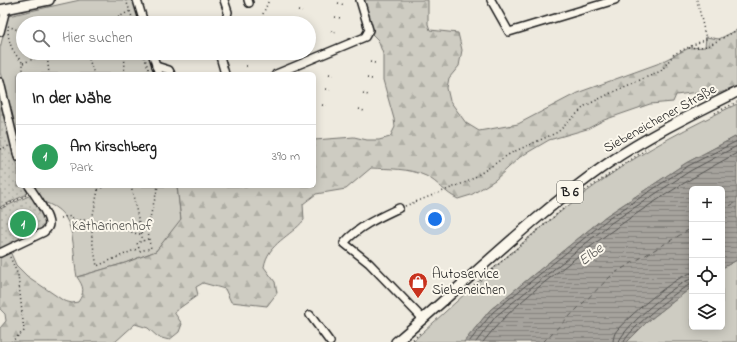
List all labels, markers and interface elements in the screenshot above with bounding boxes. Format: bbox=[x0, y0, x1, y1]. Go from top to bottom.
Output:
search box bbox=[16, 16, 316, 60]
icon: search bbox=[30, 27, 52, 49]
text: Hier suchen bbox=[62, 27, 133, 49]
street label: Siebeneichener Straße bbox=[600, 79, 721, 159]
text: In der Nähe bbox=[32, 86, 111, 111]
text: Am Kirschberg bbox=[70, 136, 157, 158]
text: 1 bbox=[43, 147, 47, 166]
text: 390 m bbox=[272, 147, 300, 166]
text: Park bbox=[70, 158, 94, 177]
road number: B 6 bbox=[557, 181, 583, 203]
map controls bbox=[689, 186, 725, 330]
button: + bbox=[689, 186, 725, 222]
pin: 1 bbox=[10, 209, 36, 239]
your location bbox=[425, 209, 445, 229]
park label: Katharinenhof bbox=[72, 216, 153, 237]
button: − bbox=[689, 222, 725, 258]
water label: Elbe bbox=[574, 238, 609, 272]
button: locate bbox=[689, 258, 725, 294]
place label: Autoservice Siebeneichen bbox=[432, 264, 505, 301]
shop icon: Autoservice Siebeneichen bbox=[407, 271, 429, 299]
button: layers bbox=[689, 294, 725, 330]

